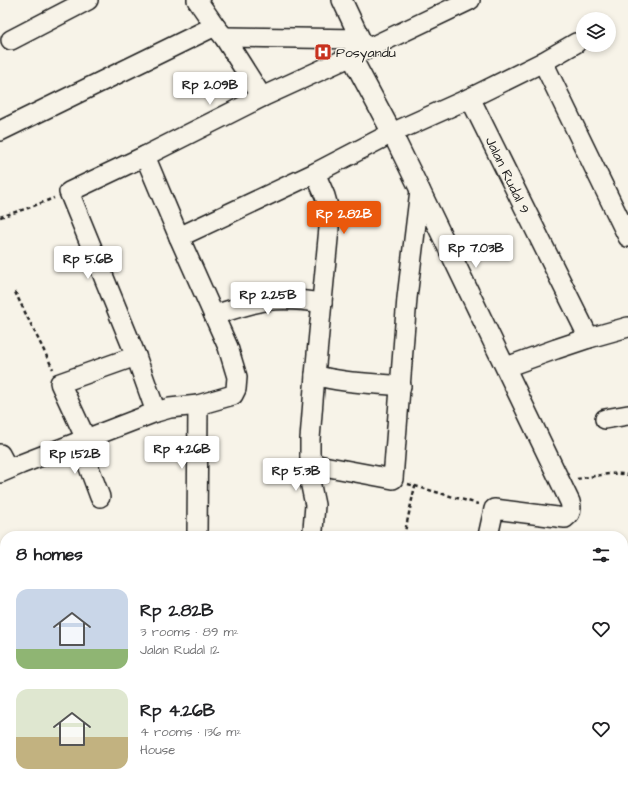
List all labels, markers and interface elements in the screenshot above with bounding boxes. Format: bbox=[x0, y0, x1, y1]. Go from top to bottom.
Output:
map controls bbox=[576, 12, 616, 52]
button: layers bbox=[576, 12, 616, 52]
hospital icon: Posyandu bbox=[313, 42, 333, 62]
place label: Posyandu bbox=[336, 43, 396, 63]
pin: Rp 2.09B bbox=[169, 72, 251, 106]
text: Rp 2.09B bbox=[182, 76, 238, 94]
street label: Jalan Rudal 9 bbox=[480, 133, 534, 217]
pin: Rp 2.82B bbox=[303, 201, 385, 235]
text: Rp 2.82B bbox=[316, 205, 372, 223]
pin: Rp 7.03B bbox=[435, 235, 517, 269]
text: Rp 7.03B bbox=[448, 239, 504, 257]
pin: Rp 5.6B bbox=[51, 246, 125, 280]
text: Rp 5.6B bbox=[63, 250, 113, 268]
pin: Rp 2.25B bbox=[227, 282, 309, 316]
text: Rp 2.25B bbox=[240, 286, 296, 304]
pin: Rp 4.26B bbox=[141, 436, 223, 470]
text: Rp 4.26B bbox=[153, 440, 211, 458]
pin: Rp 1.52B bbox=[34, 441, 116, 475]
text: Rp 1.52B bbox=[49, 445, 101, 463]
pin: Rp 5.3B bbox=[259, 458, 333, 492]
text: Rp 5.3B bbox=[272, 462, 320, 480]
text: 8 homes bbox=[16, 543, 83, 567]
icon: filters bbox=[590, 544, 612, 566]
text: Rp 2.82B bbox=[140, 599, 213, 623]
icon: home bbox=[48, 605, 96, 653]
icon: heart bbox=[590, 618, 612, 640]
text: 3 rooms · 89 m² bbox=[140, 623, 239, 641]
text: Jalan Rudal 12 bbox=[140, 641, 219, 659]
text: Rp 4.26B bbox=[140, 699, 215, 723]
icon: home bbox=[48, 705, 96, 753]
icon: heart bbox=[590, 718, 612, 740]
text: 4 rooms · 136 m² bbox=[140, 723, 241, 741]
text: House bbox=[140, 741, 175, 759]

